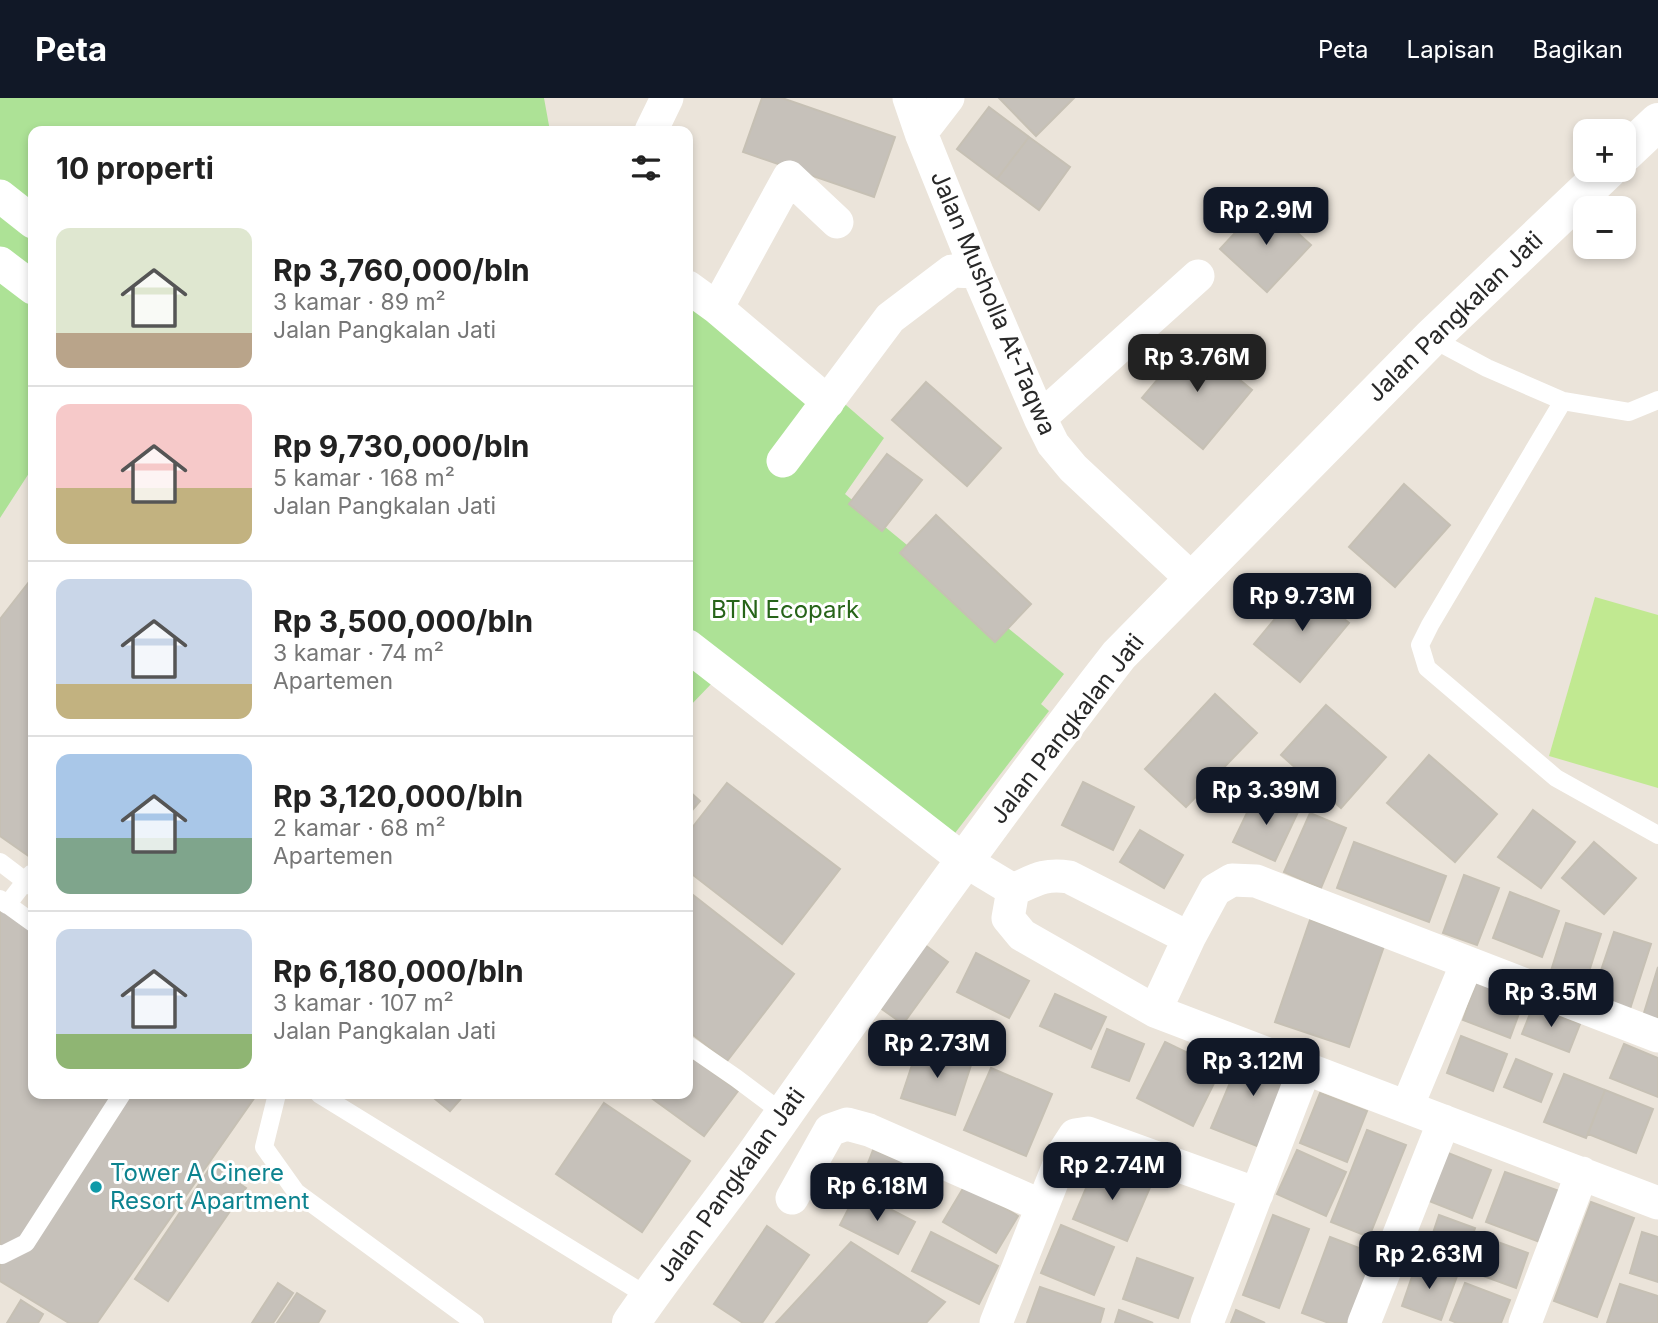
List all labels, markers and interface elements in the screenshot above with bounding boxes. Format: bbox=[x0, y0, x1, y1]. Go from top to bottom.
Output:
text: Peta bbox=[35, 29, 107, 69]
text: Peta bbox=[1318, 35, 1369, 64]
text: Lapisan bbox=[1407, 35, 1494, 64]
text: Bagikan bbox=[1532, 35, 1623, 64]
map controls bbox=[1573, 119, 1636, 259]
button: + bbox=[1573, 119, 1636, 182]
icon: filters bbox=[627, 149, 665, 187]
text: 10 properti bbox=[56, 150, 214, 186]
street label: Jalan Musholla At-Taqwa bbox=[925, 166, 1062, 439]
pin: Rp 2.9M bbox=[1201, 188, 1331, 247]
text: Rp 2.9M bbox=[1219, 196, 1313, 224]
button: − bbox=[1573, 196, 1636, 259]
street label: Jalan Pangkalan Jati bbox=[1361, 225, 1548, 408]
text: Rp 3,760,000/bln bbox=[273, 252, 530, 288]
icon: home bbox=[112, 256, 196, 340]
text: 3 kamar · 89 m² bbox=[273, 288, 446, 316]
text: Jalan Pangkalan Jati bbox=[273, 316, 496, 344]
pin: Rp 3.76M bbox=[1125, 334, 1269, 394]
text: Rp 3.76M bbox=[1144, 343, 1250, 371]
text: Rp 9,730,000/bln bbox=[273, 428, 529, 464]
icon: home bbox=[112, 432, 196, 516]
text: 5 kamar · 168 m² bbox=[273, 464, 455, 492]
text: Jalan Pangkalan Jati bbox=[273, 492, 496, 520]
pin: Rp 9.73M bbox=[1230, 574, 1374, 633]
text: Rp 9.73M bbox=[1249, 582, 1355, 610]
park label: BTN Ecopark bbox=[711, 595, 859, 624]
text: Rp 3,500,000/bln bbox=[273, 603, 533, 639]
icon: home bbox=[112, 607, 196, 691]
street label: Jalan Pangkalan Jati bbox=[984, 628, 1150, 829]
text: 3 kamar · 74 m² bbox=[273, 639, 444, 667]
text: Apartemen bbox=[273, 667, 393, 695]
pin: Rp 3.39M bbox=[1194, 768, 1338, 827]
text: Rp 3.39M bbox=[1212, 776, 1320, 804]
text: Rp 3,120,000/bln bbox=[273, 778, 523, 814]
icon: home bbox=[112, 782, 196, 866]
text: 2 kamar · 68 m² bbox=[273, 814, 446, 842]
text: Apartemen bbox=[273, 842, 393, 870]
text: Rp 6,180,000/bln bbox=[273, 953, 524, 989]
icon: home bbox=[112, 957, 196, 1041]
pin: Rp 3.5M bbox=[1486, 970, 1616, 1029]
text: Rp 3.5M bbox=[1504, 978, 1598, 1006]
text: 3 kamar · 107 m² bbox=[273, 989, 454, 1017]
text: Jalan Pangkalan Jati bbox=[273, 1017, 496, 1045]
pin: Rp 2.73M bbox=[865, 1020, 1009, 1080]
text: Rp 2.73M bbox=[884, 1029, 990, 1057]
pin: Rp 3.12M bbox=[1181, 1038, 1325, 1098]
text: Rp 3.12M bbox=[1203, 1047, 1303, 1075]
street label: Jalan Pangkalan Jati bbox=[650, 1082, 811, 1287]
pin: Rp 2.74M bbox=[1040, 1142, 1184, 1202]
text: Rp 2.74M bbox=[1059, 1151, 1165, 1179]
place label: Tower A Cinere Resort Apartment bbox=[110, 1158, 310, 1215]
pin: Rp 6.18M bbox=[805, 1164, 949, 1223]
text: Rp 6.18M bbox=[826, 1172, 928, 1200]
marker: Tower A Cinere Resort Apartment bbox=[88, 1179, 104, 1195]
pin: Rp 2.63M bbox=[1357, 1232, 1501, 1291]
text: Rp 2.63M bbox=[1375, 1240, 1483, 1268]

